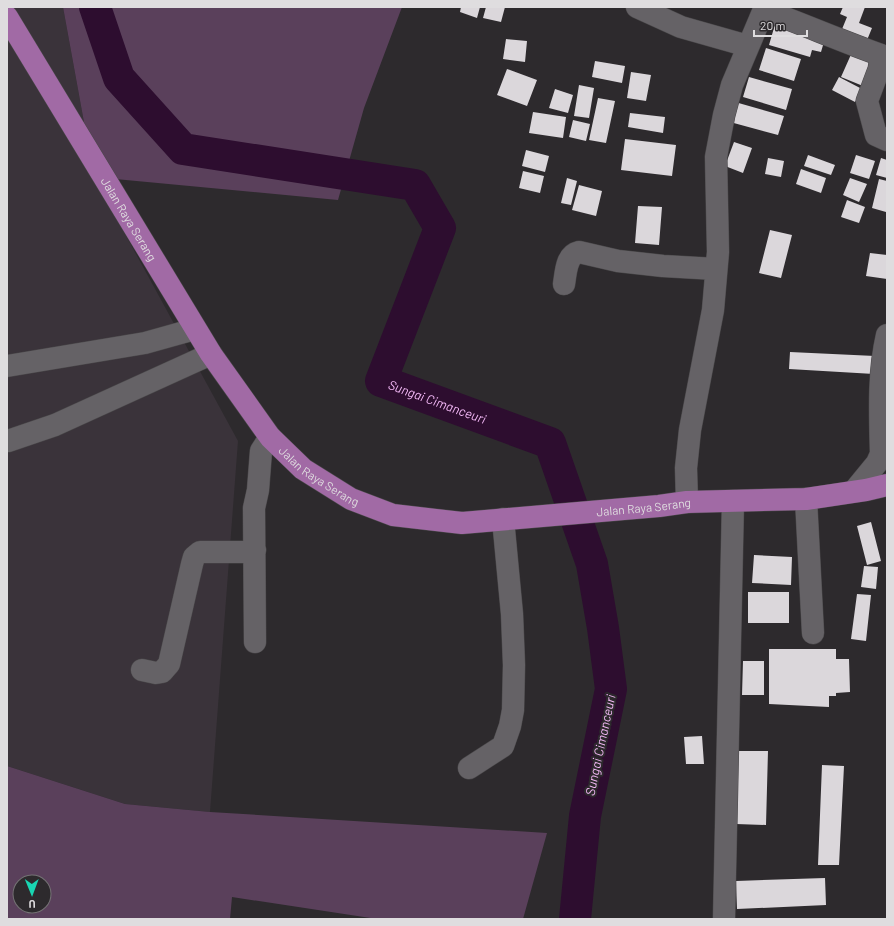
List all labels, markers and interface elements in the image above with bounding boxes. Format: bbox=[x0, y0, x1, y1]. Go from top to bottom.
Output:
scale bar bbox=[754, 12, 807, 38]
text: 20 m bbox=[760, 18, 786, 32]
street label: Jalan Raya Serang bbox=[99, 175, 160, 263]
water label: Sungai Cimanceuri bbox=[386, 376, 489, 427]
street label: Jalan Raya Serang bbox=[276, 443, 361, 508]
street label: Jalan Raya Serang bbox=[596, 495, 691, 518]
water label: Sungai Cimanceuri bbox=[581, 692, 619, 797]
north arrow bbox=[12, 874, 52, 914]
text: U bbox=[29, 898, 36, 911]

